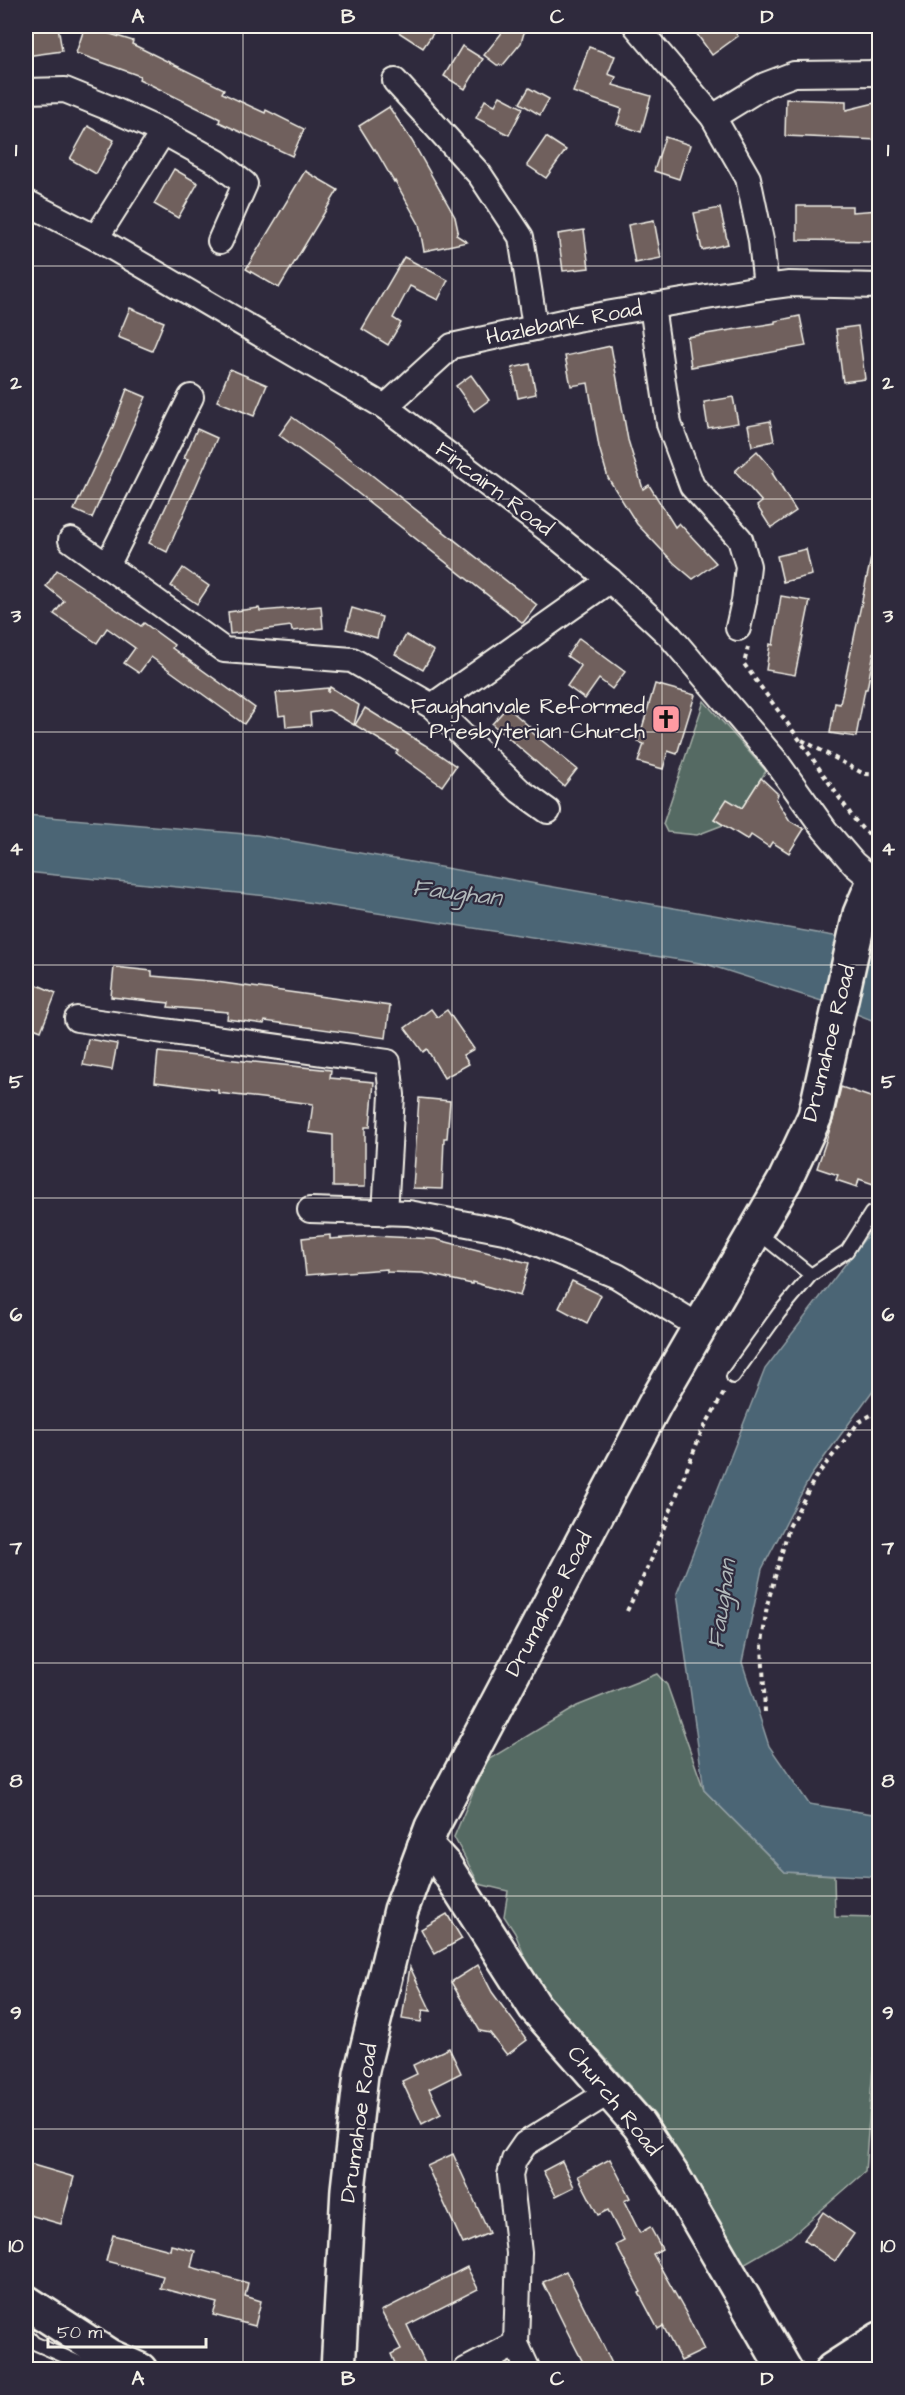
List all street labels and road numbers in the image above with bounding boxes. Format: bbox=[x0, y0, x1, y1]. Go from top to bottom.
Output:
street label: Hazlebank Road bbox=[483, 293, 645, 353]
street label: Fincairn Road bbox=[429, 434, 559, 544]
street label: Drumahoe Road bbox=[795, 961, 863, 1125]
street label: Drumahoe Road bbox=[498, 1526, 600, 1682]
street label: Church Road bbox=[560, 2039, 668, 2163]
street label: Drumahoe Road bbox=[332, 2041, 386, 2205]

